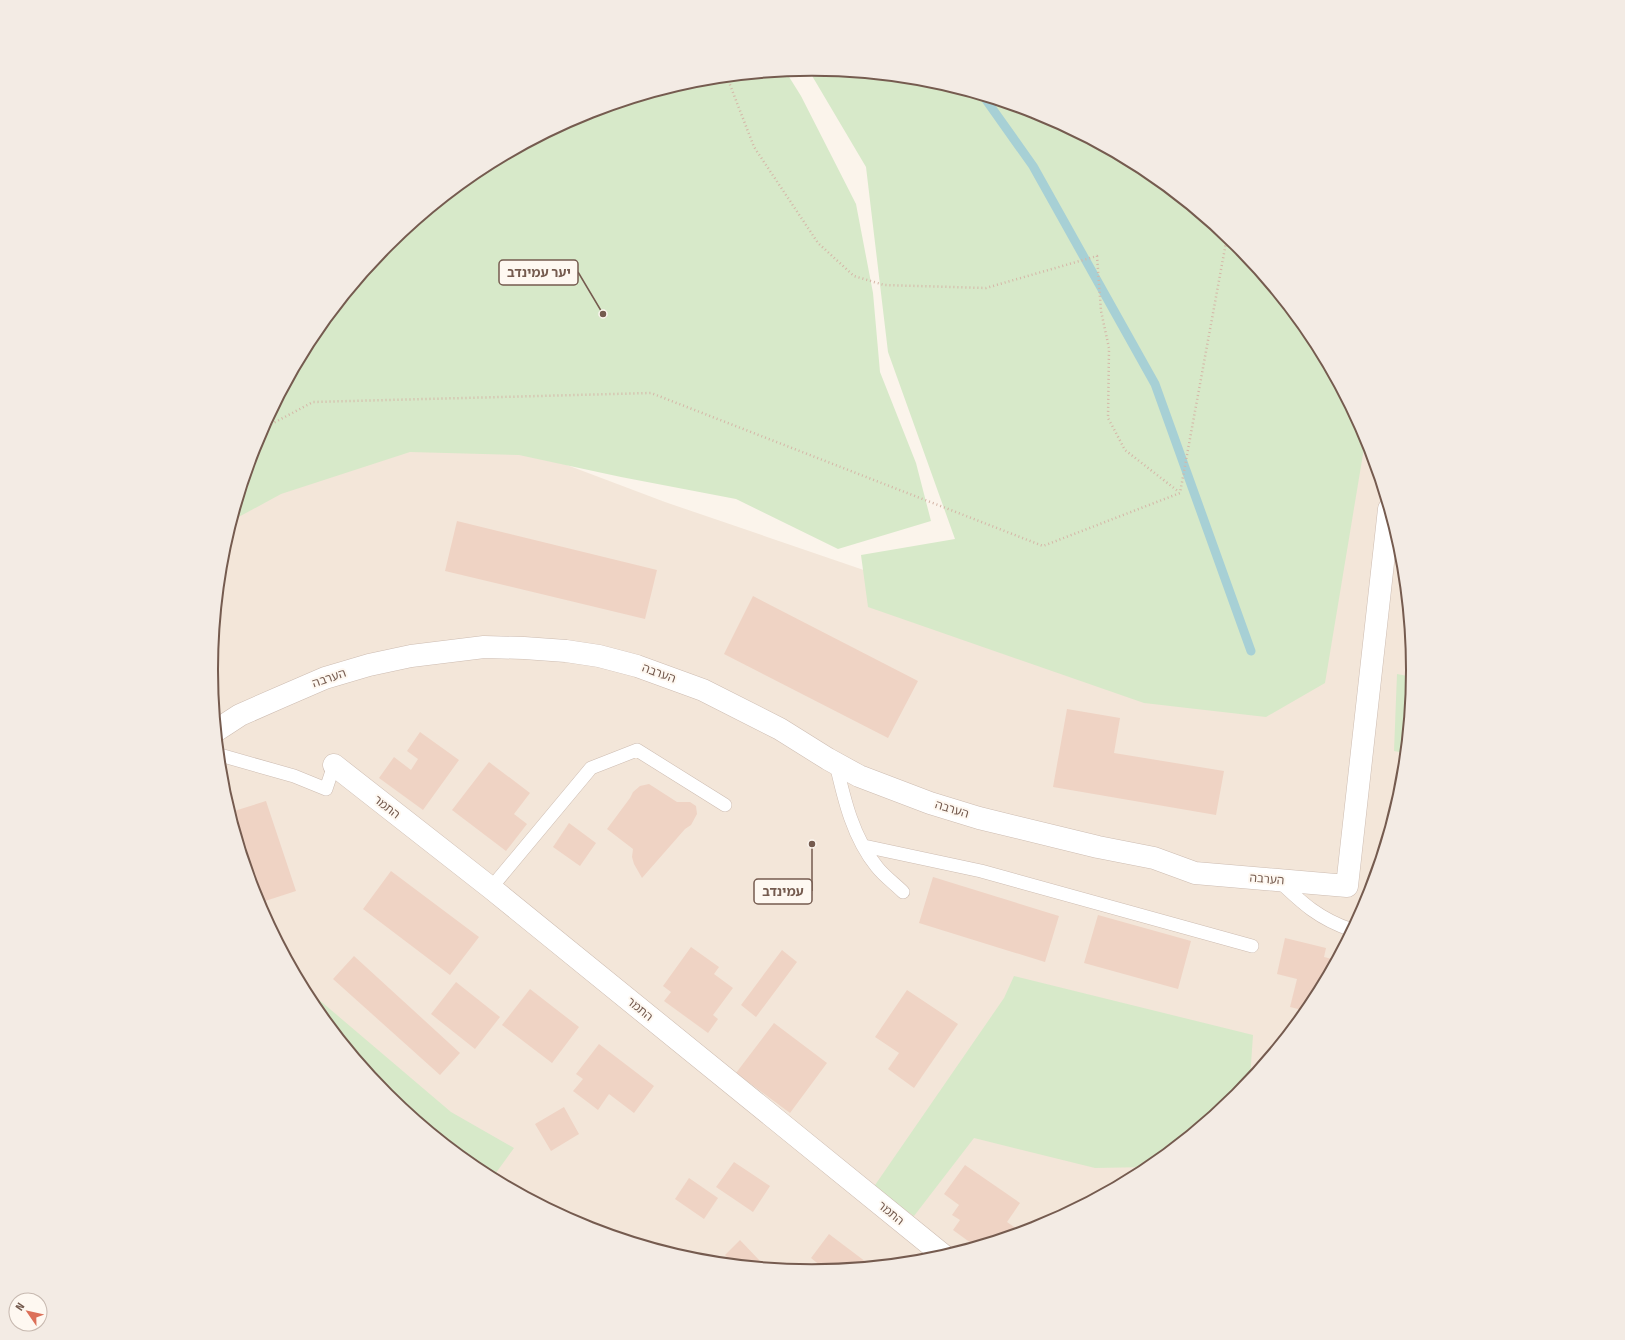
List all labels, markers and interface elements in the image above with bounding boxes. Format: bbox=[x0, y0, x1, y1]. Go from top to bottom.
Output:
callout: יער עמינדב bbox=[499, 260, 578, 285]
text: יער עמינדב bbox=[507, 265, 571, 280]
street label: הערבה bbox=[640, 660, 678, 686]
street label: הערבה bbox=[310, 666, 348, 690]
street label: התמר bbox=[371, 792, 403, 822]
street label: הערבה bbox=[933, 797, 971, 821]
street label: הערבה bbox=[1249, 871, 1285, 887]
callout: עמינדב bbox=[754, 879, 812, 904]
text: עמינדב bbox=[762, 884, 804, 899]
street label: התמר bbox=[624, 994, 656, 1024]
street label: התמר bbox=[875, 1198, 907, 1228]
north arrow bbox=[8, 1292, 48, 1332]
text: N bbox=[13, 1300, 27, 1313]

